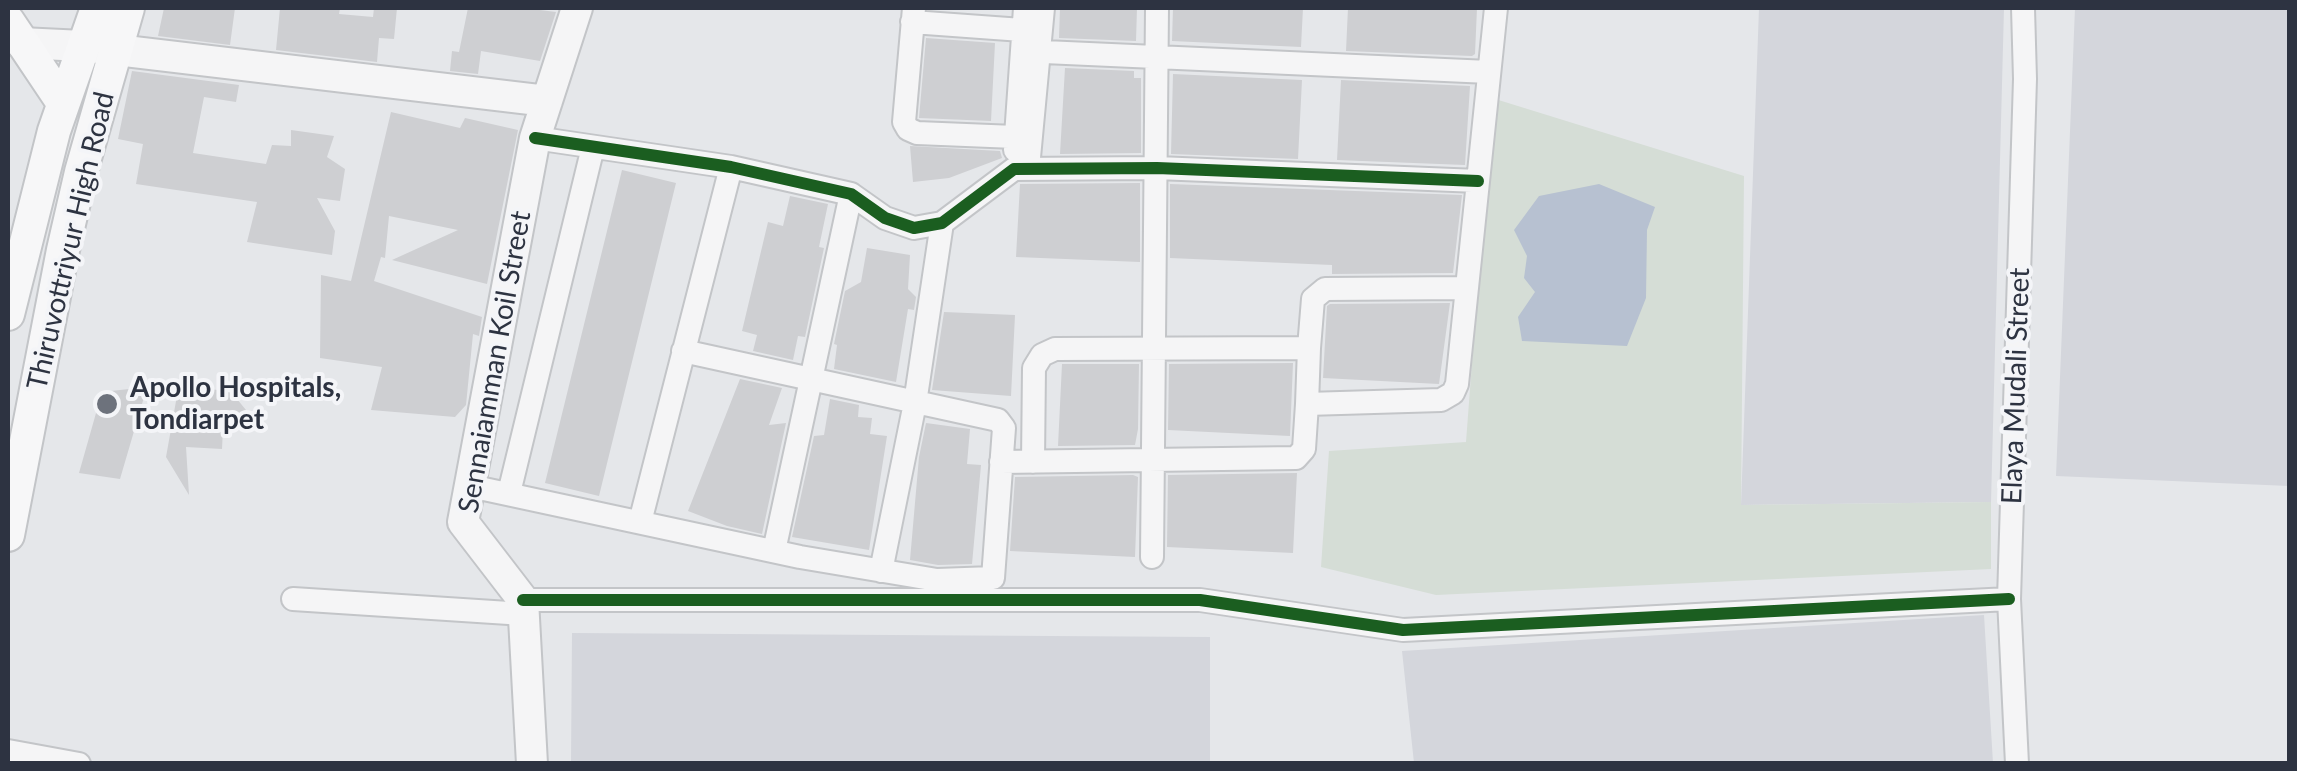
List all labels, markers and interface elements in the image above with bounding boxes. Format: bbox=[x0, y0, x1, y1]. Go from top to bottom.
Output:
street label: Thiruvottriyur High Road bbox=[20, 89, 122, 393]
street label: Sennaiamman Koil Street bbox=[452, 208, 538, 516]
street label: Elaya Mudali Street bbox=[1995, 267, 2037, 505]
place label: Apollo Hospitals, Tondiarpet bbox=[130, 371, 341, 437]
marker: Apollo Hospitals, Tondiarpet bbox=[94, 391, 120, 417]

